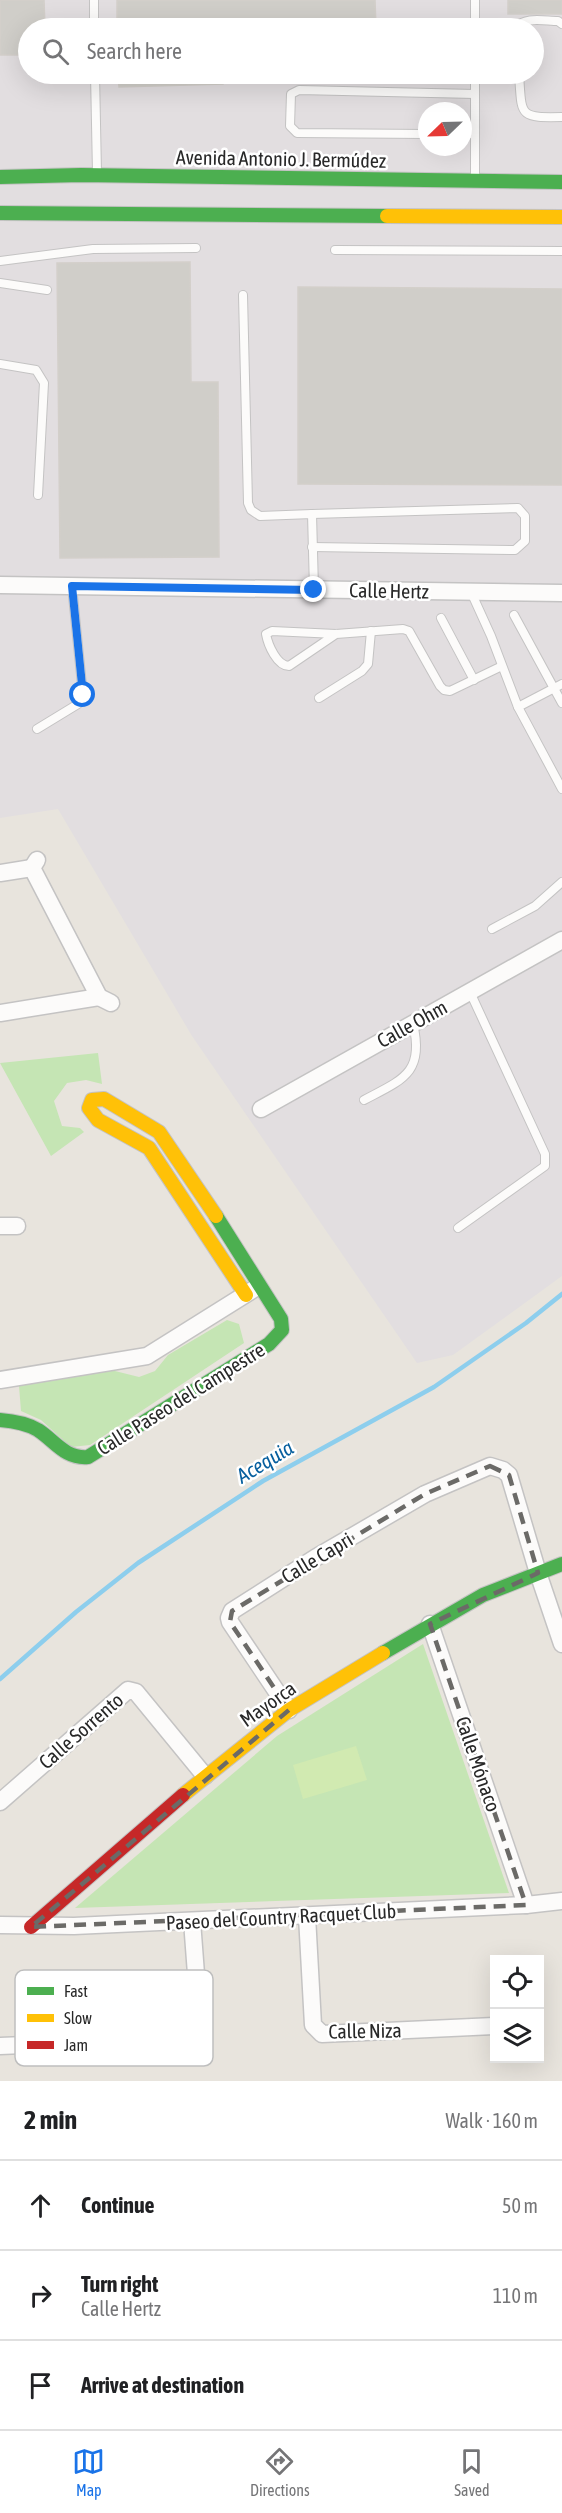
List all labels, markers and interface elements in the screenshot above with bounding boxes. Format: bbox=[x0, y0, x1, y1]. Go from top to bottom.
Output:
search box bbox=[18, 18, 544, 84]
icon: search bbox=[39, 35, 72, 68]
text: Search here bbox=[87, 38, 182, 64]
north arrow bbox=[418, 102, 472, 156]
street label: Avenida Antonio J. Bermúdez bbox=[176, 145, 386, 172]
route end bbox=[300, 576, 326, 602]
street label: Calle Hertz bbox=[349, 578, 429, 603]
route start bbox=[69, 681, 95, 707]
street label: Calle Ohm bbox=[373, 995, 451, 1052]
street label: Calle Paseo del Campestre bbox=[93, 1338, 269, 1459]
water label: Acequia bbox=[231, 1435, 297, 1488]
street label: Calle Capri bbox=[277, 1527, 356, 1588]
street label: Mayorca bbox=[235, 1676, 300, 1731]
street label: Calle Sorrento bbox=[34, 1688, 127, 1773]
street label: Calle Mónaco bbox=[451, 1713, 505, 1814]
street label: Paseo del Country Racquet Club bbox=[165, 1899, 397, 1934]
map controls bbox=[490, 1955, 544, 2063]
button: locate bbox=[490, 1955, 544, 2009]
legend bbox=[15, 1970, 213, 2066]
text: Fast bbox=[64, 1982, 88, 2000]
text: Slow bbox=[64, 2009, 92, 2027]
button: layers bbox=[490, 2009, 544, 2063]
street label: Calle Niza bbox=[328, 2018, 402, 2043]
text: Jam bbox=[64, 2036, 88, 2054]
text: 2 min bbox=[24, 2105, 77, 2135]
text: Walk · 160 m bbox=[446, 2109, 538, 2132]
icon: ahead bbox=[24, 2189, 57, 2222]
text: Continue bbox=[81, 2192, 155, 2218]
text: 50 m bbox=[502, 2194, 538, 2217]
text: Turn right bbox=[81, 2271, 158, 2297]
icon: right bbox=[24, 2279, 57, 2312]
text: 110 m bbox=[493, 2284, 538, 2307]
text: Calle Hertz bbox=[81, 2297, 161, 2320]
icon: arrive bbox=[24, 2369, 57, 2402]
text: Arrive at destination bbox=[81, 2372, 244, 2398]
tab: Map bbox=[72, 2445, 105, 2499]
tab: Directions bbox=[250, 2445, 310, 2499]
tab: Saved bbox=[454, 2445, 490, 2499]

